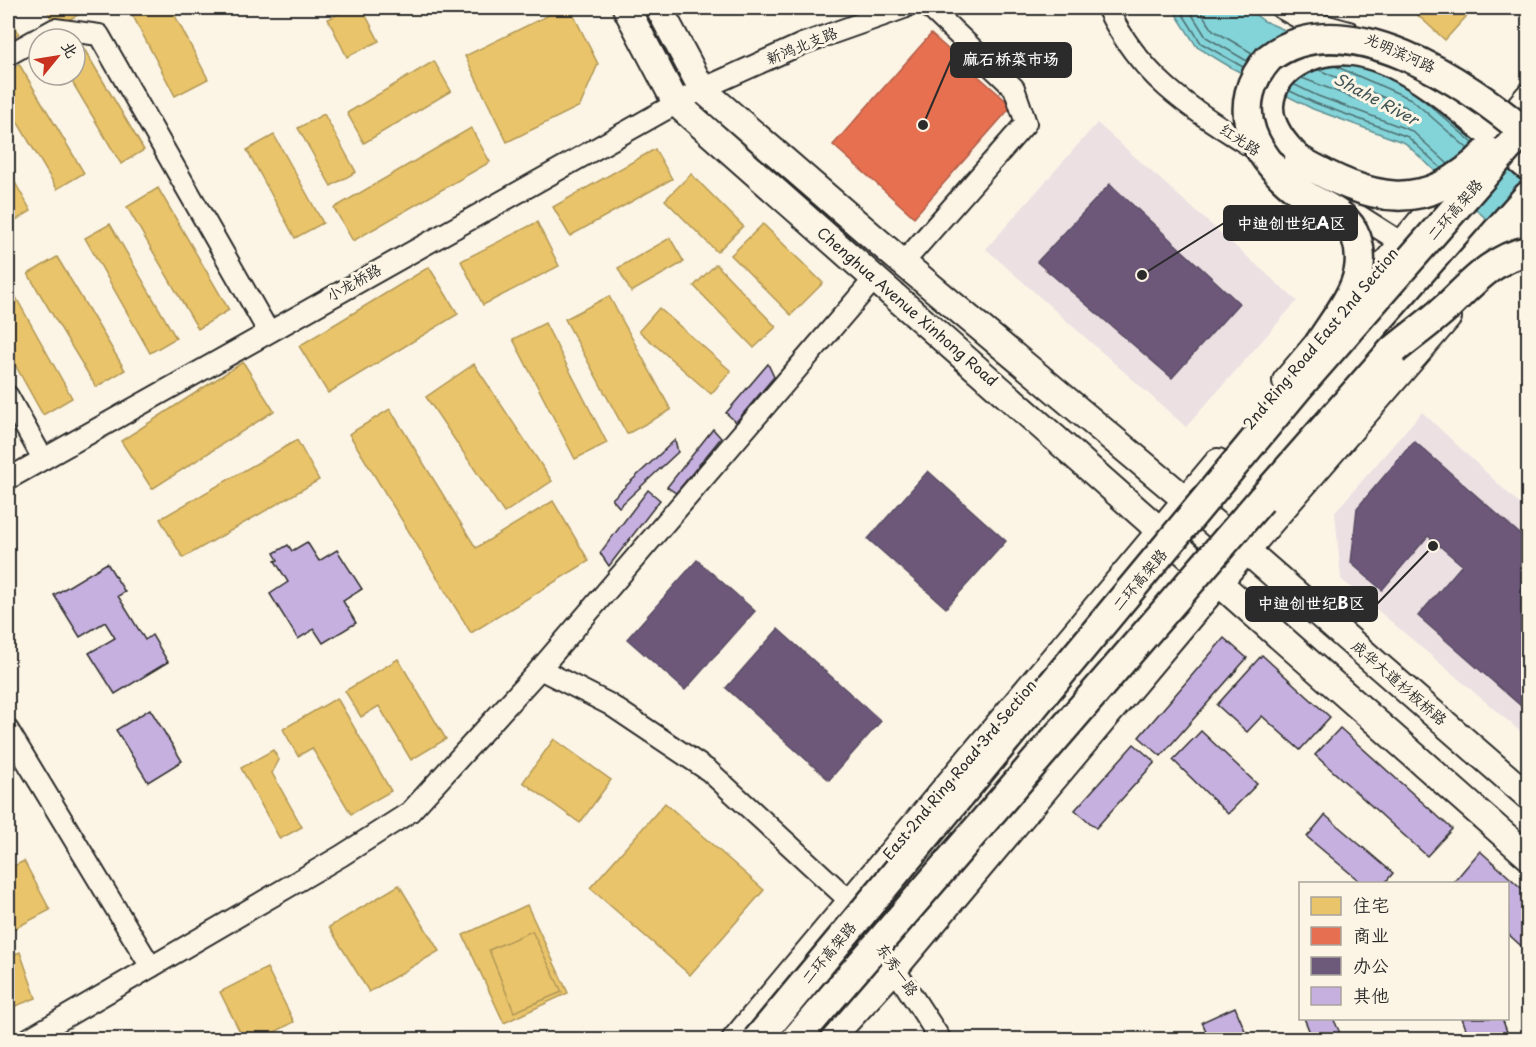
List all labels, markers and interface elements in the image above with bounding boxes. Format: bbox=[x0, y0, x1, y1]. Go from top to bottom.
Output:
street label: 新鸿北支路 bbox=[762, 20, 841, 69]
street label: 光明滨河路 bbox=[1362, 26, 1440, 77]
north arrow bbox=[27, 27, 87, 87]
text: 北 bbox=[56, 36, 85, 62]
callout: 麻石桥菜市场 bbox=[951, 43, 1071, 77]
text: 麻石桥菜市场 bbox=[962, 46, 1059, 70]
water label: Shahe River bbox=[1330, 66, 1425, 132]
street label: 红光路 bbox=[1216, 117, 1266, 161]
street label: 二环高架路 bbox=[1421, 173, 1487, 245]
callout: 中迪创世纪A区 bbox=[1224, 206, 1357, 240]
text: 中迪创世纪A区 bbox=[1237, 210, 1345, 234]
street label: Chenghua Avenue Xinhong Road bbox=[813, 221, 1003, 391]
street label: 2nd Ring Road East 2nd Section bbox=[1237, 242, 1403, 434]
street label: 小龙桥路 bbox=[321, 257, 385, 306]
street label: 二环高架路 bbox=[1106, 543, 1172, 615]
callout: 中迪创世纪B区 bbox=[1246, 587, 1377, 621]
text: 中迪创世纪B区 bbox=[1258, 590, 1364, 614]
street label: 成华大道杉板桥路 bbox=[1347, 634, 1453, 730]
street label: East 2nd Ring Road 3rd Section bbox=[876, 674, 1041, 864]
legend bbox=[1299, 882, 1509, 1020]
text: 住宅 bbox=[1353, 891, 1389, 918]
street label: 二环高架路 bbox=[795, 916, 861, 988]
text: 商业 bbox=[1353, 921, 1389, 948]
street label: 东秀一路 bbox=[872, 938, 925, 1000]
text: 办公 bbox=[1353, 951, 1389, 978]
text: 其他 bbox=[1353, 981, 1389, 1008]

